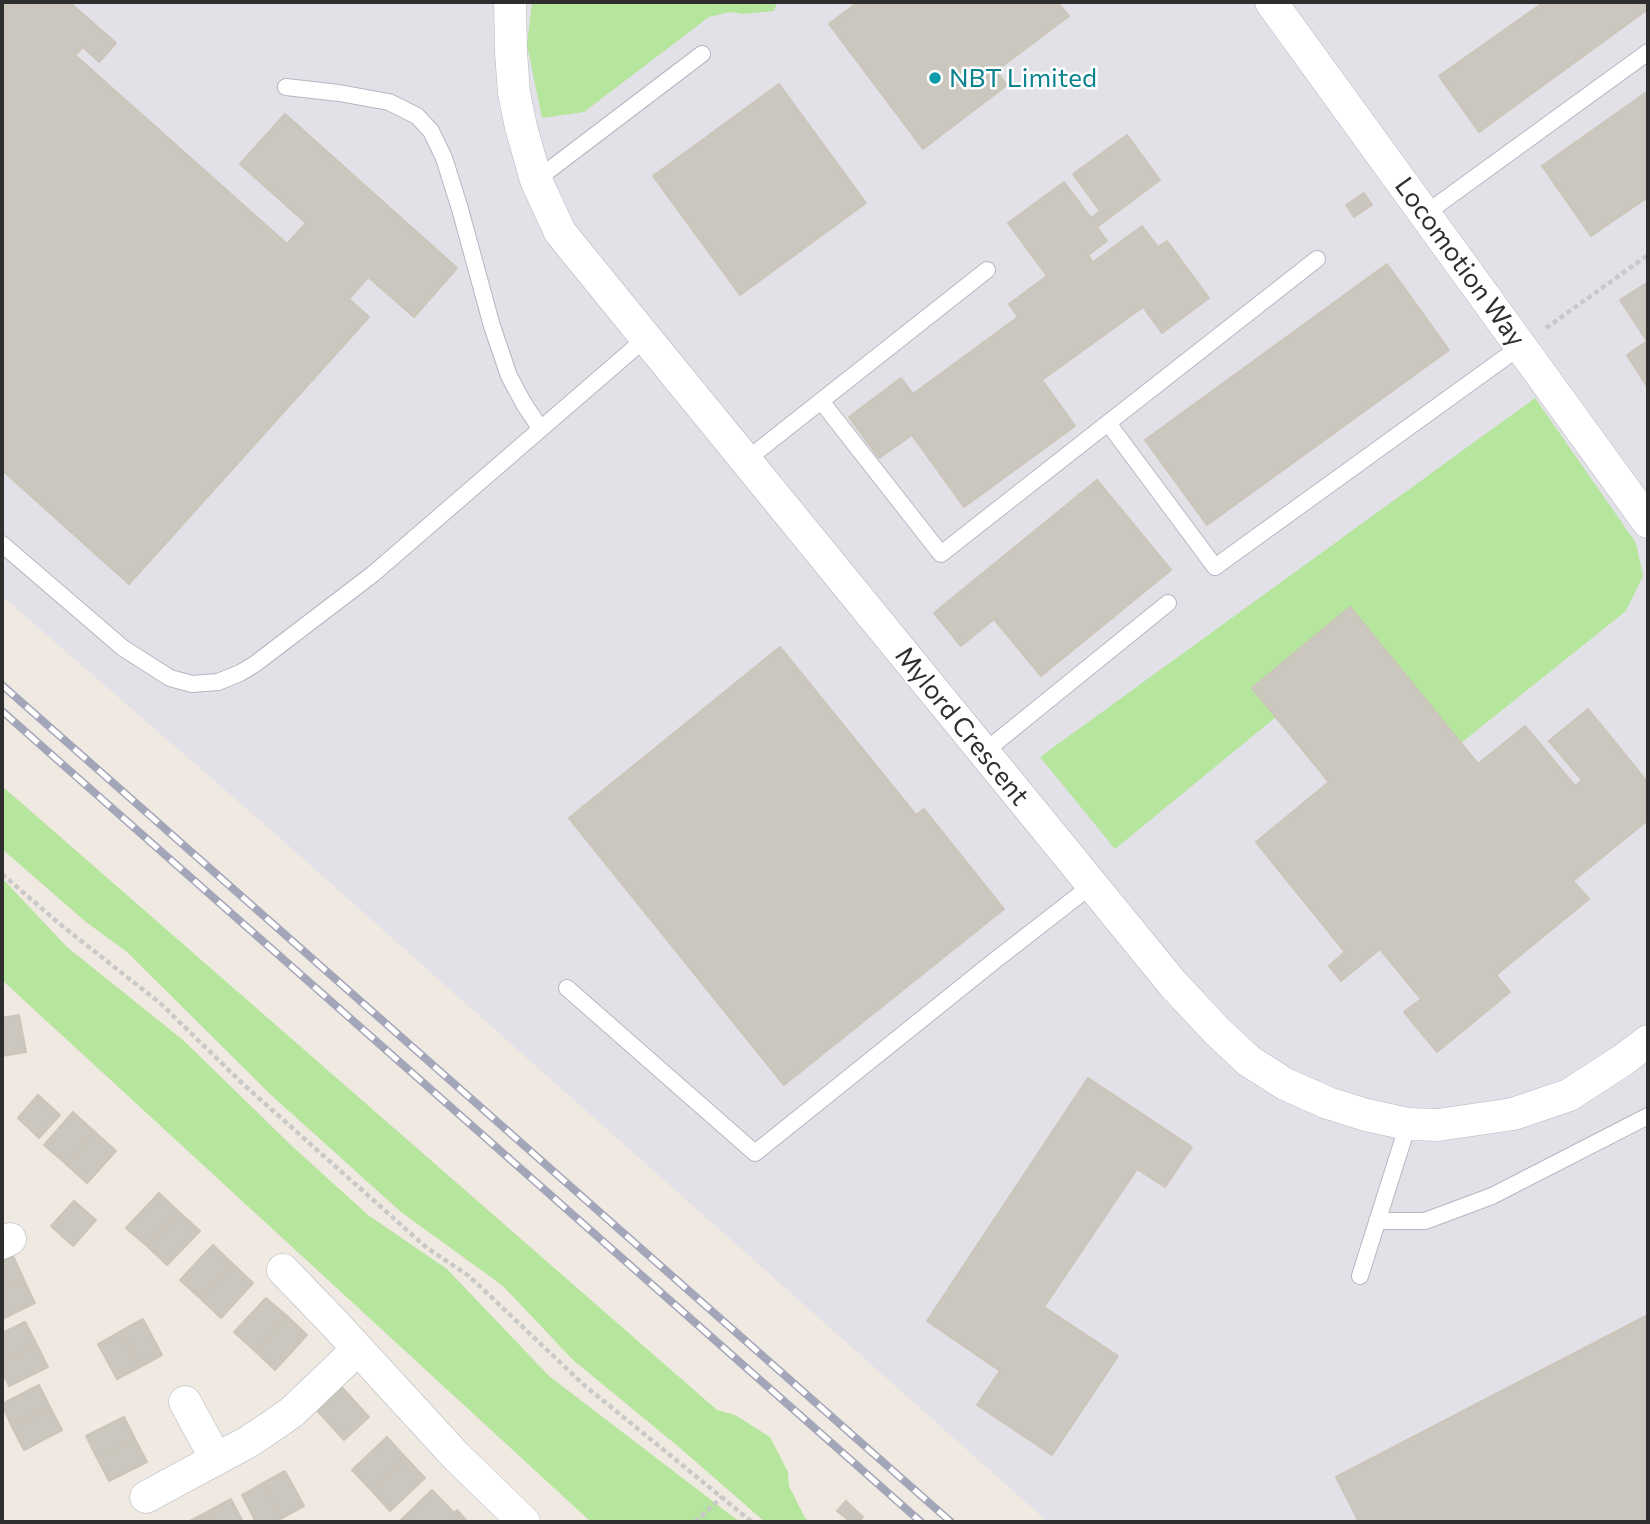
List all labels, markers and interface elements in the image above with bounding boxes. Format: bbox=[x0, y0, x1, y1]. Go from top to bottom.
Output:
place label: NBT Limited bbox=[949, 62, 1097, 94]
marker: NBT Limited bbox=[927, 70, 943, 86]
street label: Locomotion Way bbox=[1388, 171, 1532, 353]
street label: Mylord Crescent bbox=[889, 640, 1035, 812]

